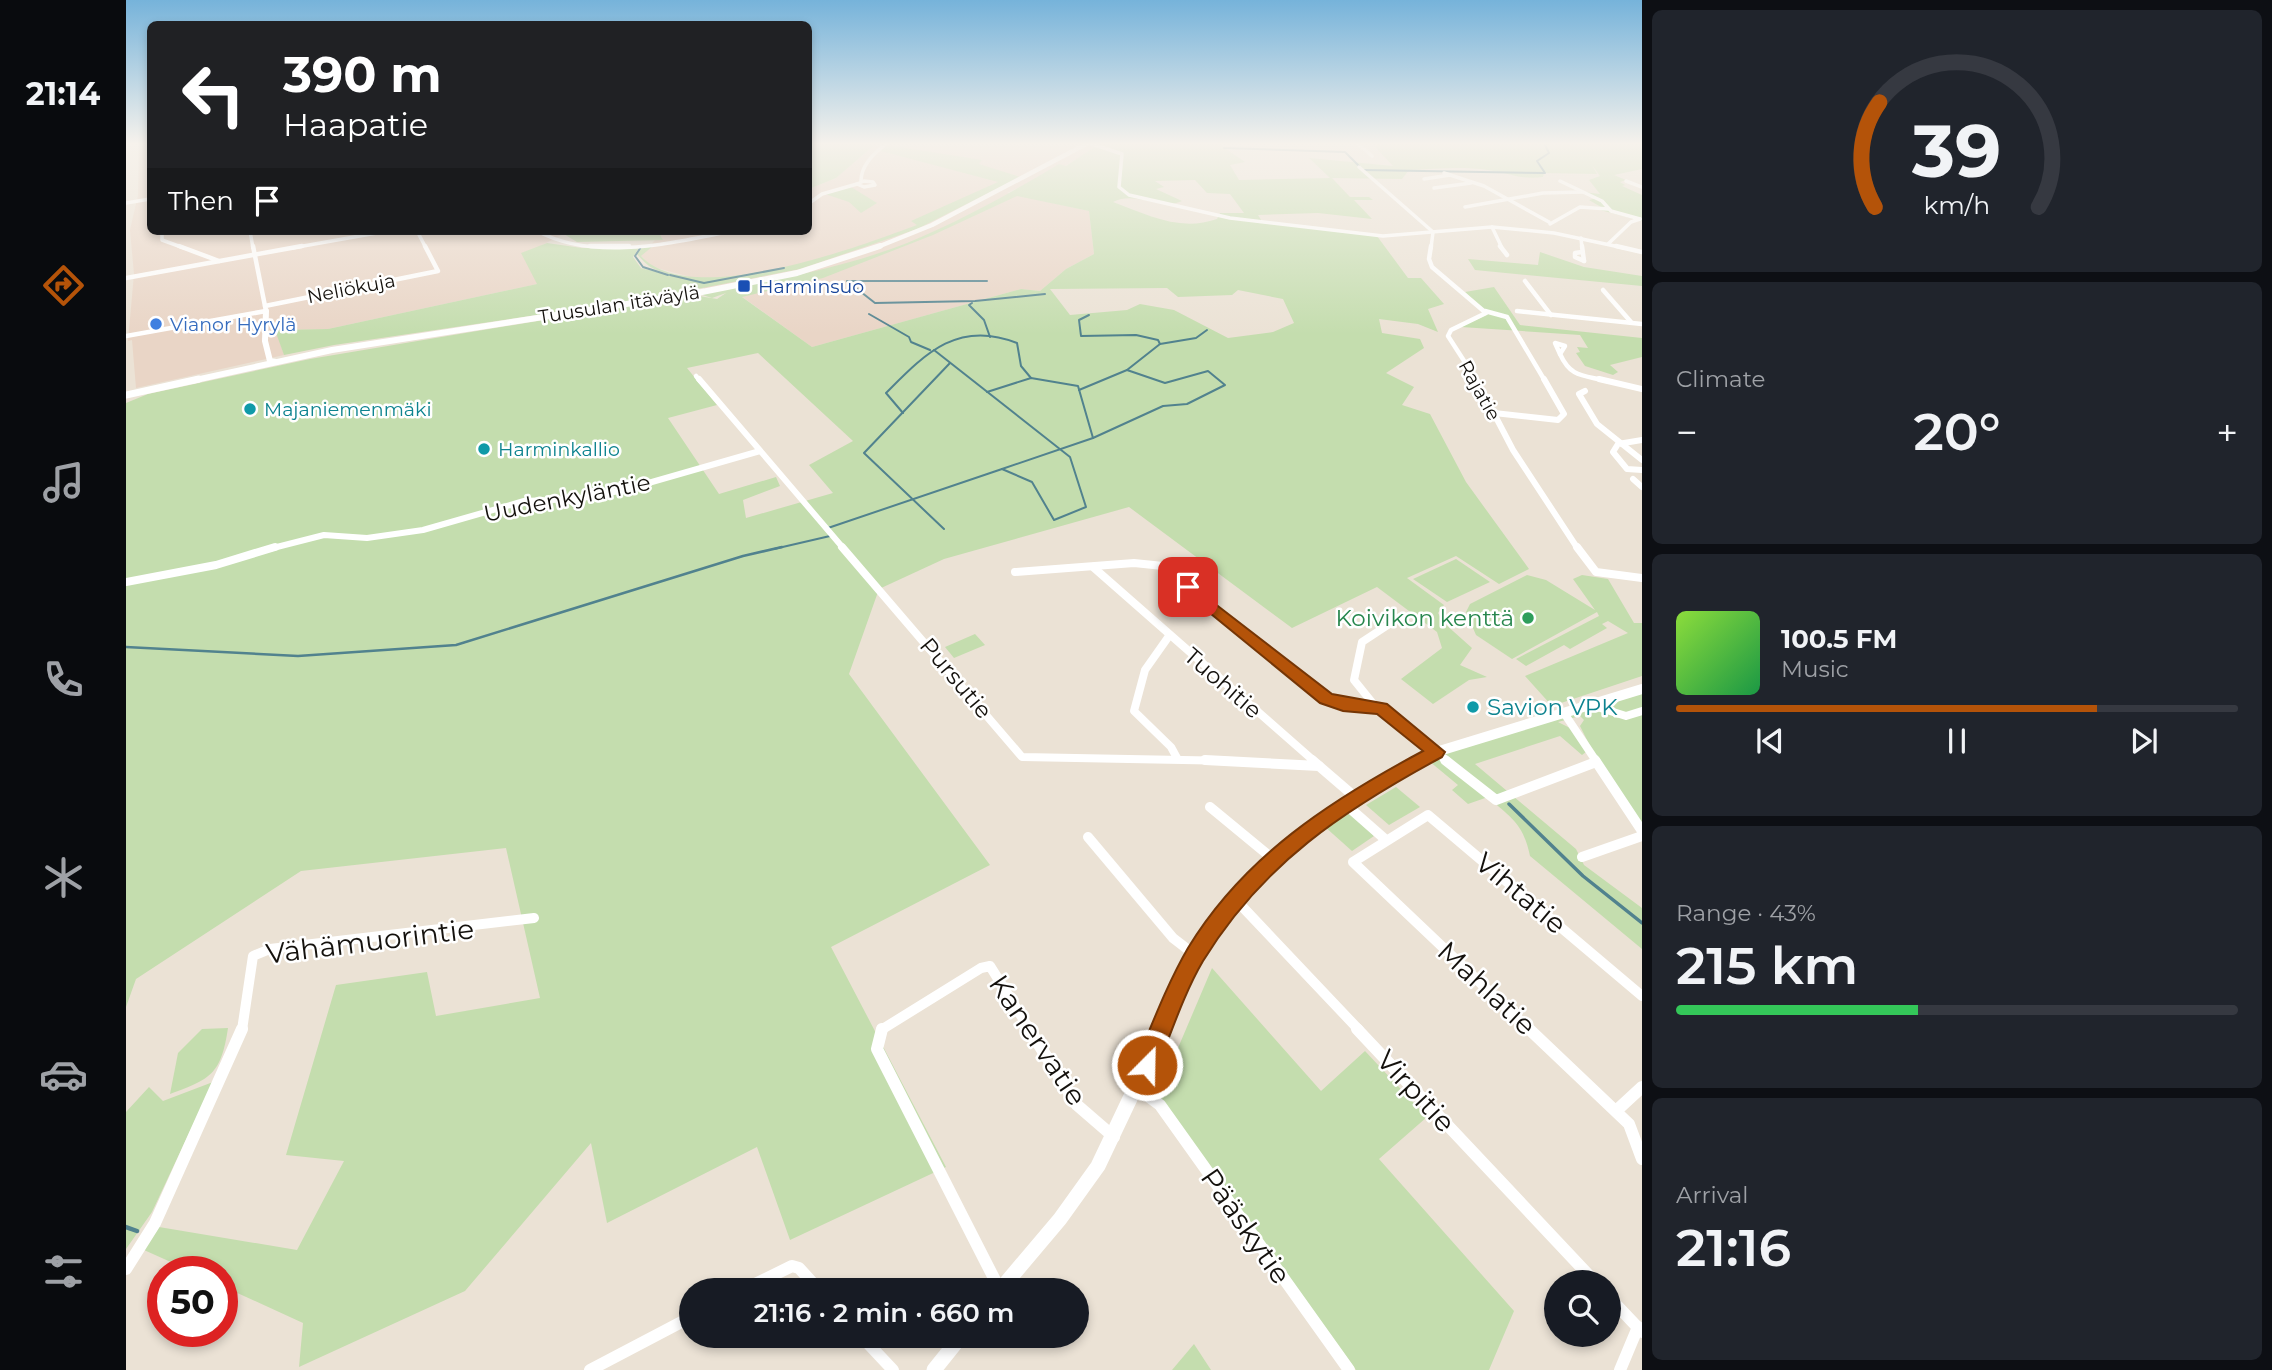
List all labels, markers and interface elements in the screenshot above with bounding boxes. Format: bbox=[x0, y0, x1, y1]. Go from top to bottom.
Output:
text: 390 m bbox=[283, 45, 442, 104]
icon: left bbox=[168, 49, 259, 140]
text: 21:14 bbox=[26, 74, 100, 113]
text: Haapatie bbox=[283, 105, 428, 144]
text: 39 bbox=[1911, 107, 2002, 195]
icon: arrive bbox=[248, 182, 286, 220]
text: Then bbox=[168, 185, 234, 217]
text: km/h bbox=[1924, 190, 1990, 220]
icon: directions bbox=[39, 261, 88, 310]
street label: Neliökuja bbox=[305, 269, 397, 308]
place label: Harminsuo bbox=[758, 275, 864, 298]
marker: Harminsuo bbox=[736, 278, 752, 294]
street label: Tuusulan itäväylä bbox=[537, 280, 701, 329]
place label: Vianor Hyrylä bbox=[170, 313, 296, 336]
marker: Vianor Hyrylä bbox=[148, 316, 164, 332]
street label: Rajatie bbox=[1454, 356, 1506, 424]
text: Climate bbox=[1676, 365, 1765, 393]
place label: Majaniemenmäki bbox=[264, 398, 432, 421]
text: 20° bbox=[1913, 400, 2001, 463]
marker: Majaniemenmäki bbox=[242, 401, 258, 417]
text: − bbox=[1676, 409, 1698, 456]
text: + bbox=[2216, 409, 2238, 456]
place label: Harminkallio bbox=[498, 438, 620, 461]
marker: Harminkallio bbox=[476, 441, 492, 457]
icon: music bbox=[39, 458, 88, 507]
street label: Uudenkyläntie bbox=[481, 468, 653, 528]
pin bbox=[1158, 557, 1218, 617]
icon: arrive bbox=[1169, 568, 1207, 606]
place label: Koivikon kenttä bbox=[1335, 604, 1514, 632]
marker: Koivikon kenttä bbox=[1520, 610, 1536, 626]
text: 100.5 FM bbox=[1781, 623, 1897, 655]
street label: Pursutie bbox=[914, 632, 998, 724]
street label: Tuohitie bbox=[1178, 642, 1268, 724]
icon: phone bbox=[39, 655, 88, 704]
text: Music bbox=[1781, 655, 1849, 683]
place label: Savion VPK bbox=[1487, 693, 1618, 721]
marker: Savion VPK bbox=[1465, 699, 1481, 715]
icon: previous bbox=[1751, 722, 1789, 760]
icon: pause bbox=[1938, 722, 1976, 760]
icon: next bbox=[2125, 722, 2163, 760]
street label: Vihtatie bbox=[1468, 845, 1574, 941]
icon: climate bbox=[39, 853, 88, 902]
text: Range · 43% bbox=[1676, 899, 1816, 927]
street label: Vähämuorintie bbox=[264, 911, 476, 971]
street label: Mahlatie bbox=[1431, 934, 1543, 1042]
text: 215 km bbox=[1676, 934, 1858, 997]
street label: Kanervatie bbox=[982, 968, 1094, 1112]
position arrow bbox=[1110, 1028, 1184, 1102]
street label: Virpitie bbox=[1370, 1043, 1462, 1139]
icon: car bbox=[39, 1050, 88, 1099]
street label: Pääskytie bbox=[1194, 1162, 1298, 1290]
text: Arrival bbox=[1676, 1181, 1749, 1209]
text: 21:16 bbox=[1676, 1216, 1791, 1279]
icon: filters bbox=[39, 1247, 88, 1296]
speed limit sign: 50 bbox=[147, 1256, 238, 1347]
map controls bbox=[1544, 1270, 1621, 1347]
button: search bbox=[1544, 1270, 1621, 1347]
text: 21:16 · 2 min · 660 m bbox=[754, 1297, 1014, 1329]

